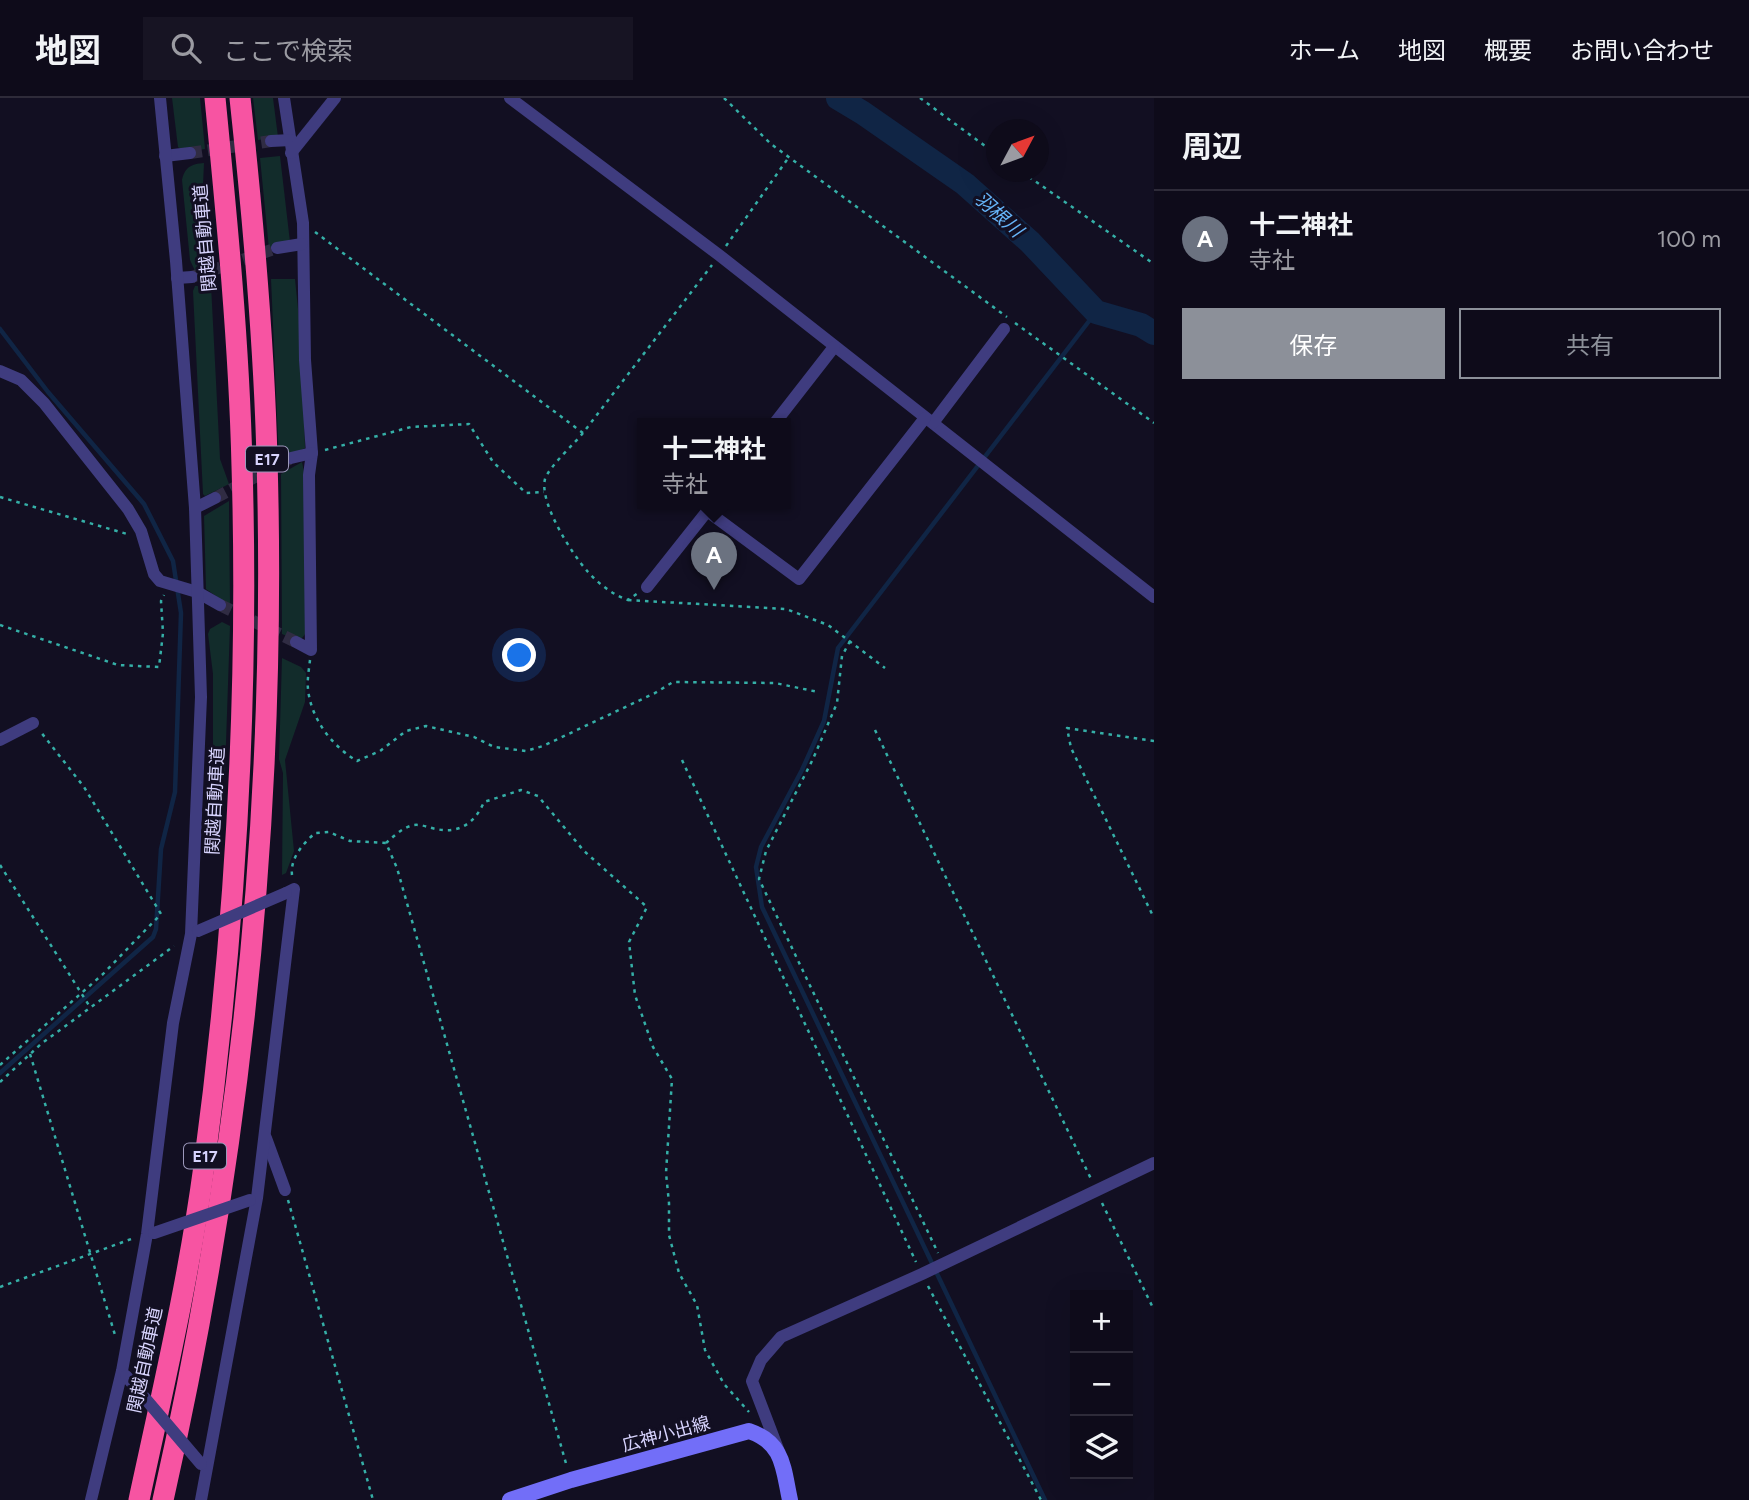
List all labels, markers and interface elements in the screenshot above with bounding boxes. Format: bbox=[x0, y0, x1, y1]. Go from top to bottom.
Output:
search box bbox=[143, 17, 633, 80]
icon: search bbox=[167, 29, 205, 67]
text: 地図 bbox=[35, 31, 101, 70]
text: ここで検索 bbox=[223, 35, 353, 67]
text: ホーム bbox=[1289, 36, 1360, 65]
text: 地図 bbox=[1398, 36, 1446, 65]
text: 概要 bbox=[1484, 36, 1532, 65]
text: お問い合わせ bbox=[1570, 36, 1714, 65]
north arrow bbox=[986, 119, 1049, 182]
text: 周辺 bbox=[1182, 128, 1242, 165]
street label: 関越自動車道 bbox=[189, 183, 221, 293]
water label: 羽根川 bbox=[970, 187, 1029, 243]
text: 十二神社 bbox=[1249, 209, 1353, 241]
text: A bbox=[1197, 225, 1213, 253]
text: 100 m bbox=[1657, 225, 1721, 253]
text: 寺社 bbox=[1249, 246, 1295, 274]
button: 保存 bbox=[1182, 308, 1445, 379]
button: 共有 bbox=[1459, 308, 1721, 379]
popup bbox=[637, 418, 791, 509]
text: 十二神社 bbox=[662, 433, 766, 465]
road number: E17 bbox=[246, 446, 288, 472]
text: 寺社 bbox=[662, 470, 708, 498]
pin: A bbox=[691, 532, 737, 590]
your location bbox=[502, 638, 536, 672]
street label: 関越自動車道 bbox=[201, 746, 229, 856]
road number: E17 bbox=[184, 1144, 226, 1168]
map controls bbox=[1070, 1290, 1133, 1479]
button: + bbox=[1070, 1290, 1133, 1353]
street label: 関越自動車道 bbox=[123, 1305, 167, 1415]
button: − bbox=[1070, 1353, 1133, 1416]
street label: 広神小出線 bbox=[620, 1412, 712, 1456]
button: layers bbox=[1070, 1416, 1133, 1479]

